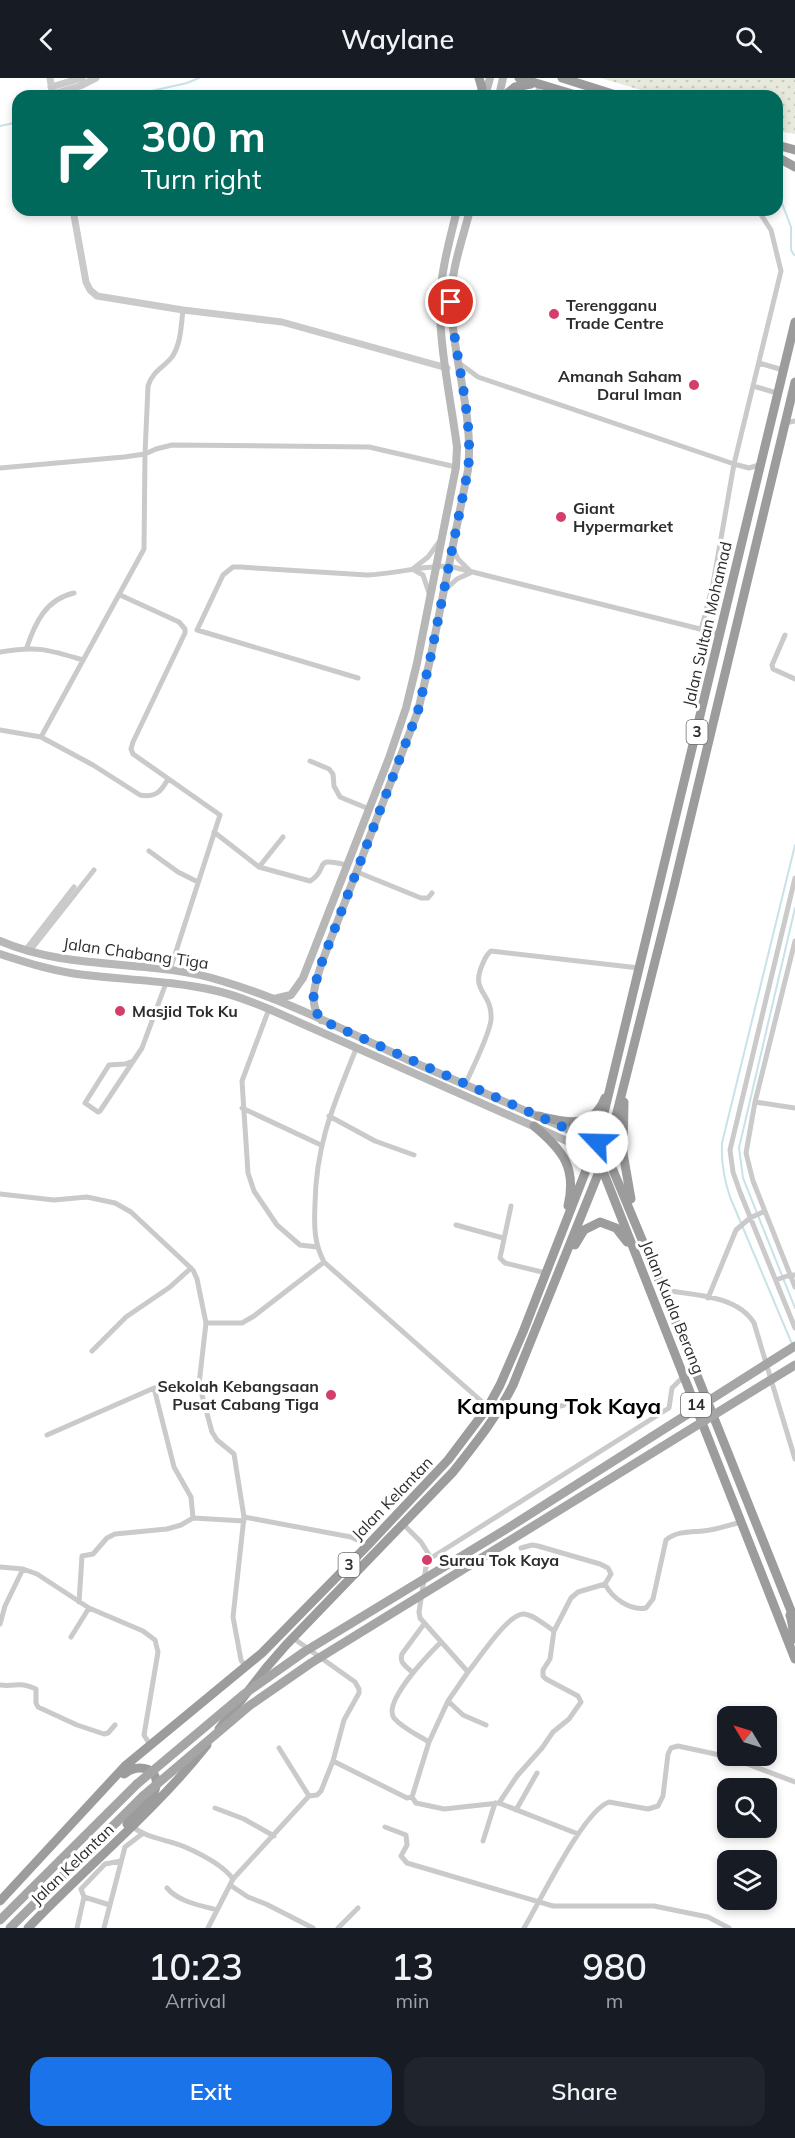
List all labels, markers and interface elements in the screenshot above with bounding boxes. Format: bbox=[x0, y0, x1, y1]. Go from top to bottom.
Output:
text: Waylane bbox=[341, 22, 454, 56]
icon: back bbox=[30, 23, 63, 56]
icon: search bbox=[732, 23, 765, 56]
text: 300 m bbox=[141, 110, 266, 163]
icon: right bbox=[42, 114, 120, 192]
text: Turn right bbox=[141, 162, 261, 196]
pin bbox=[425, 276, 476, 327]
icon: arrive bbox=[434, 285, 467, 318]
place label: Terengganu Trade Centre bbox=[566, 295, 664, 333]
marker: Terengganu Trade Centre bbox=[547, 307, 561, 321]
place label: Amanah Saham Darul Iman bbox=[558, 366, 682, 404]
marker: Amanah Saham Darul Iman bbox=[687, 378, 701, 392]
place label: Giant Hypermarket bbox=[573, 498, 673, 536]
marker: Giant Hypermarket bbox=[554, 510, 568, 524]
street label: Jalan Sultan Mohamad bbox=[678, 540, 736, 708]
road number: 3 bbox=[686, 720, 708, 744]
street label: Jalan Chabang Tiga bbox=[62, 933, 210, 973]
place label: Masjid Tok Ku bbox=[132, 1001, 238, 1021]
marker: Masjid Tok Ku bbox=[113, 1004, 127, 1018]
position arrow bbox=[565, 1110, 629, 1174]
street label: Jalan Kuala Berang bbox=[637, 1237, 709, 1377]
place label: Sekolah Kebangsaan Pusat Cabang Tiga bbox=[157, 1376, 319, 1414]
marker: Sekolah Kebangsaan Pusat Cabang Tiga bbox=[324, 1388, 338, 1402]
district label: Kampung Tok Kaya bbox=[457, 1392, 661, 1420]
road number: 14 bbox=[681, 1393, 711, 1417]
street label: Jalan Kelantan bbox=[347, 1452, 437, 1544]
place label: Surau Tok Kaya bbox=[439, 1550, 559, 1570]
road number: 3 bbox=[338, 1553, 360, 1577]
marker: Surau Tok Kaya bbox=[420, 1553, 434, 1567]
north arrow bbox=[717, 1706, 777, 1766]
map controls bbox=[717, 1706, 777, 1910]
button: search bbox=[717, 1778, 777, 1838]
street label: Jalan Kelantan bbox=[26, 1819, 118, 1909]
button: layers bbox=[717, 1850, 777, 1910]
text: 10:23 bbox=[148, 1944, 243, 1989]
text: 13 bbox=[391, 1944, 434, 1989]
text: 980 bbox=[582, 1944, 647, 1989]
text: Arrival bbox=[165, 1988, 226, 2013]
text: min bbox=[396, 1988, 430, 2013]
text: m bbox=[606, 1988, 623, 2013]
button: Exit bbox=[30, 2057, 392, 2126]
button: Share bbox=[404, 2057, 765, 2126]

